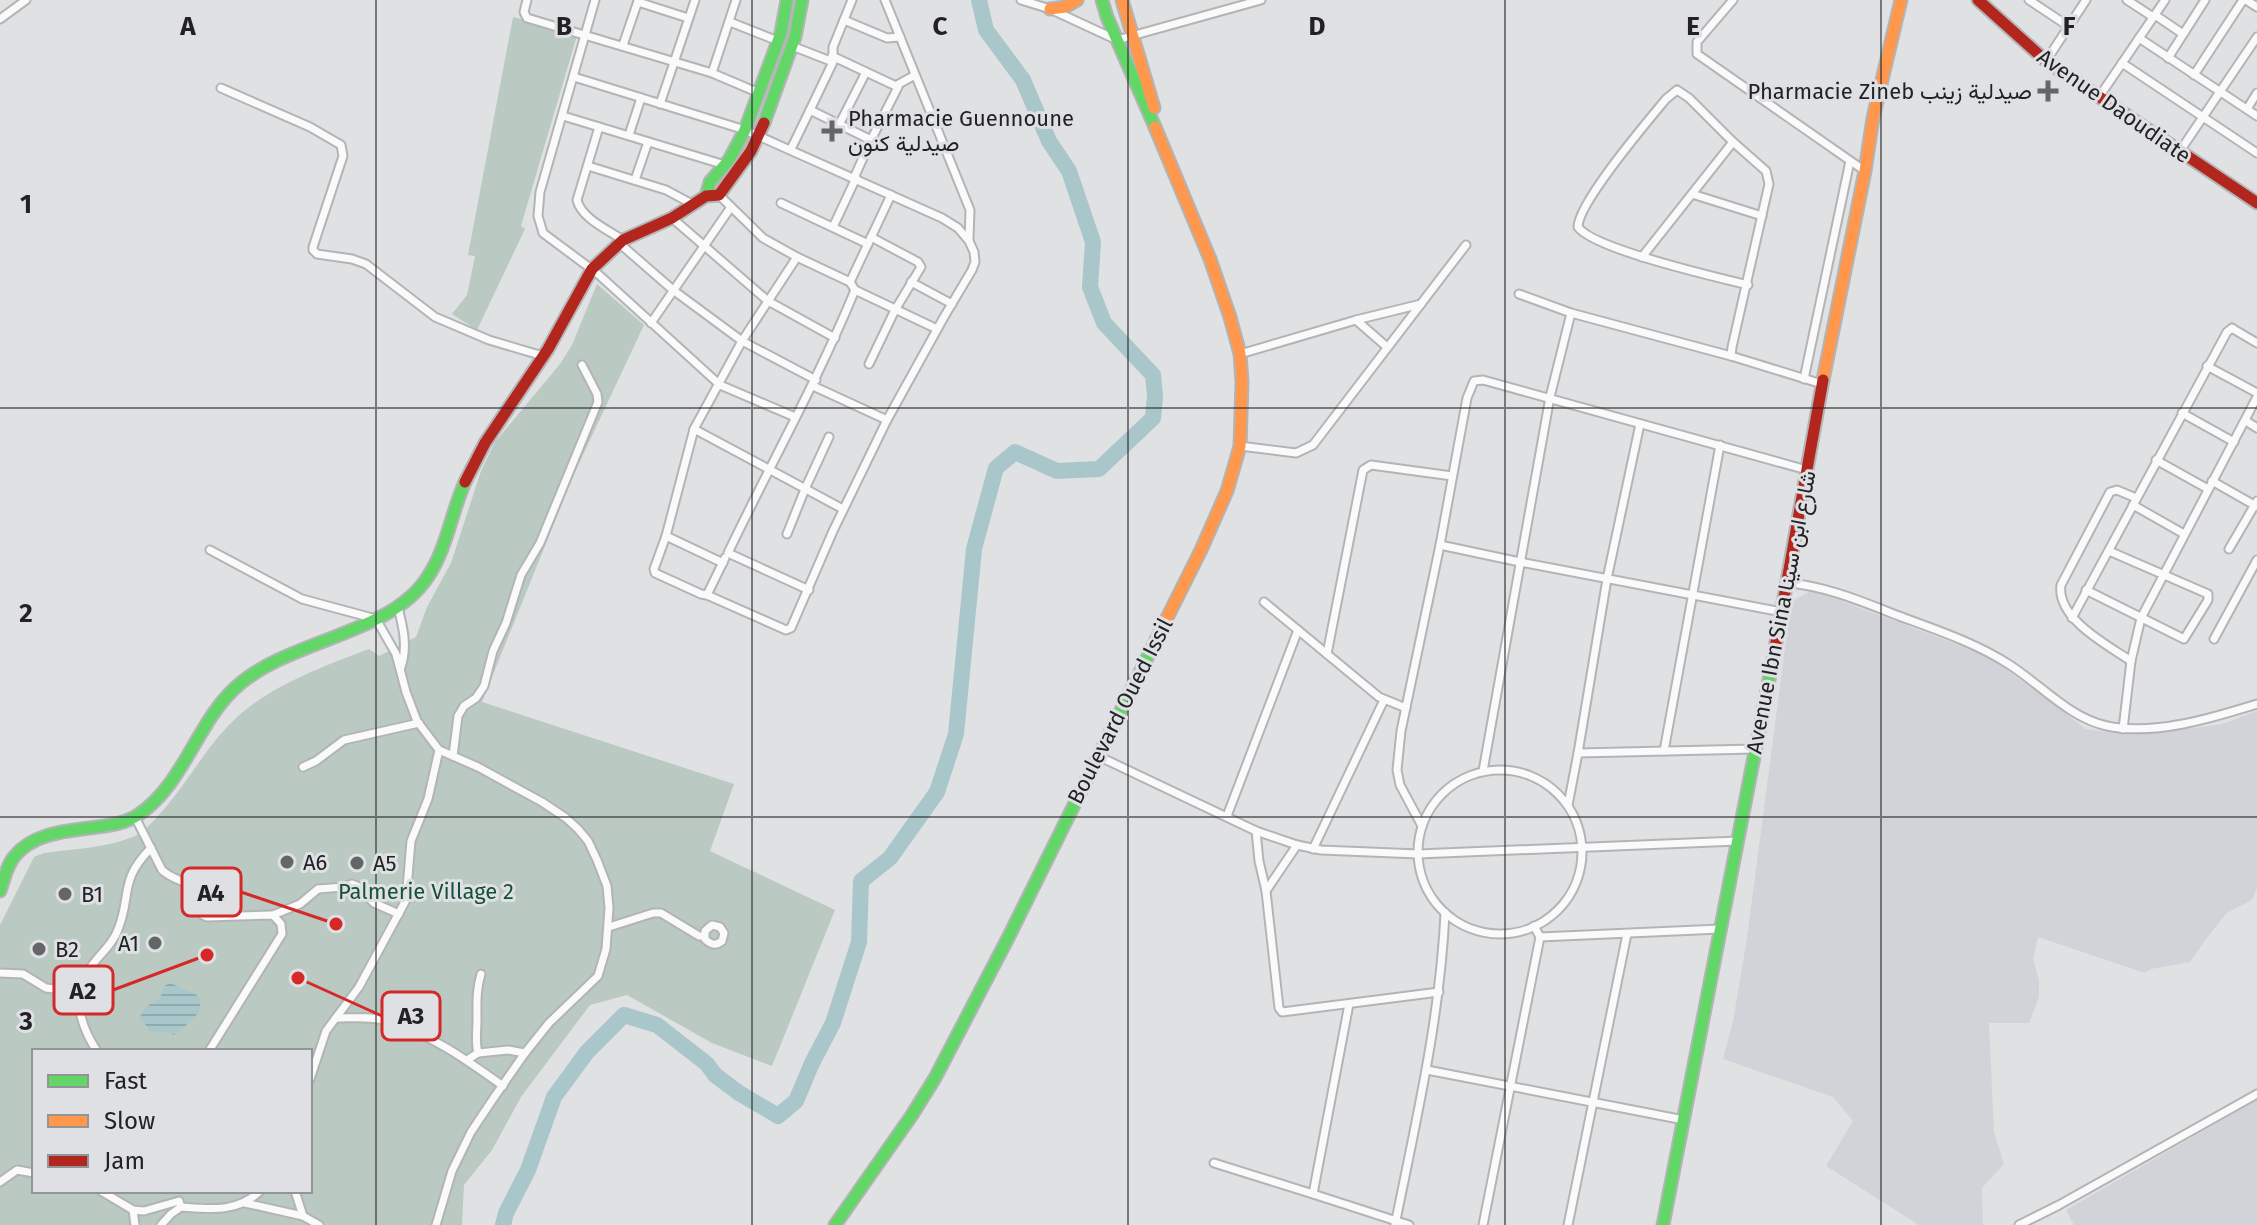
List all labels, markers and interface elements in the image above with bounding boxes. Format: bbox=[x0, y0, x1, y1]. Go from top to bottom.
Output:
text: A bbox=[179, 11, 196, 42]
text: B bbox=[556, 11, 572, 42]
text: C bbox=[933, 11, 948, 42]
text: D bbox=[1309, 11, 1326, 42]
text: E bbox=[1686, 11, 1700, 42]
text: F bbox=[2063, 11, 2076, 42]
street label: Avenue Daoudiate bbox=[2032, 43, 2196, 169]
place label: Pharmacie Zineb صيدلية زينب bbox=[1748, 78, 2032, 105]
marker: Pharmacie Zineb صيدلية زينب bbox=[2039, 82, 2057, 100]
place label: Pharmacie Guennoune صيدلية كنون bbox=[848, 105, 1074, 157]
marker: Pharmacie Guennoune صيدلية كنون bbox=[823, 122, 841, 140]
text: 1 bbox=[20, 189, 32, 220]
street label: Avenue Ibn Sina شارع ابن سينا bbox=[1740, 468, 1823, 756]
text: 2 bbox=[19, 598, 33, 629]
street label: Boulevard Oued Issil bbox=[1061, 614, 1179, 808]
place label: A6 bbox=[303, 849, 327, 876]
place label: A5 bbox=[373, 850, 397, 877]
marker: A6 bbox=[278, 853, 296, 871]
marker: A5 bbox=[348, 854, 366, 872]
callout: A4 bbox=[182, 868, 241, 916]
park label: Palmerie Village 2 bbox=[338, 878, 514, 905]
text: A4 bbox=[196, 879, 225, 907]
place label: B1 bbox=[81, 881, 103, 908]
marker: B1 bbox=[56, 885, 74, 903]
place label: A1 bbox=[118, 930, 139, 957]
marker: A1 bbox=[146, 934, 164, 952]
place label: B2 bbox=[55, 936, 79, 963]
marker: B2 bbox=[30, 940, 48, 958]
callout: A2 bbox=[54, 966, 113, 1014]
text: A2 bbox=[69, 977, 96, 1005]
callout: A3 bbox=[382, 992, 440, 1040]
text: A3 bbox=[397, 1002, 424, 1030]
text: 3 bbox=[18, 1006, 33, 1037]
legend bbox=[32, 1049, 312, 1193]
text: Fast bbox=[104, 1067, 147, 1095]
text: Slow bbox=[104, 1107, 155, 1135]
text: Jam bbox=[104, 1147, 145, 1175]

